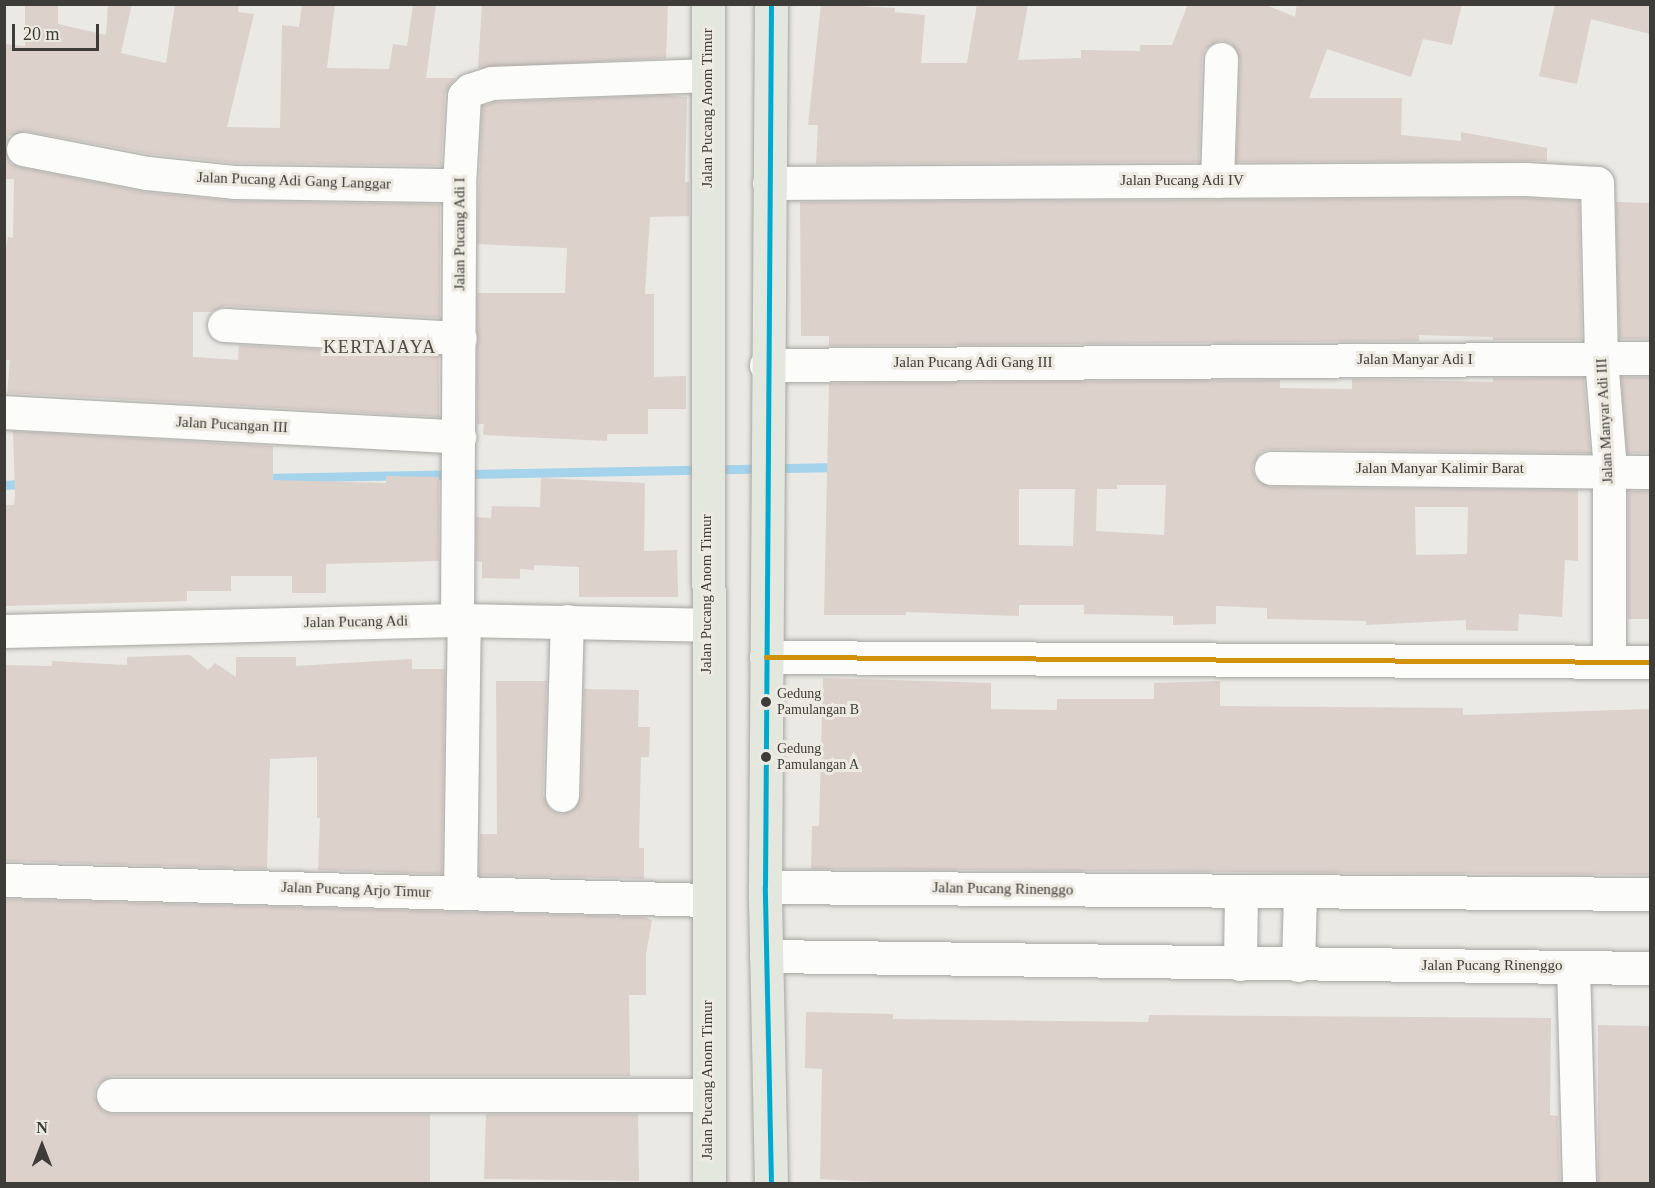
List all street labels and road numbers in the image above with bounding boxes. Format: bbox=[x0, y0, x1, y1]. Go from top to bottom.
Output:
street label: Jalan Pucang Anom Timur bbox=[699, 28, 717, 188]
street label: Jalan Pucang Adi Gang Langgar bbox=[196, 169, 392, 193]
street label: Jalan Pucang Adi IV bbox=[1120, 172, 1244, 190]
street label: Jalan Pucang Adi I bbox=[451, 177, 469, 291]
street label: Jalan Manyar Adi I bbox=[1357, 351, 1473, 369]
street label: Jalan Pucang Adi Gang III bbox=[893, 354, 1053, 372]
street label: Jalan Manyar Adi III bbox=[1593, 358, 1617, 484]
street label: Jalan Pucangan III bbox=[176, 413, 288, 437]
street label: Jalan Manyar Kalimir Barat bbox=[1356, 460, 1524, 478]
street label: Jalan Pucang Anom Timur bbox=[698, 514, 716, 674]
street label: Jalan Pucang Adi bbox=[303, 612, 409, 632]
street label: Jalan Pucang Arjo Timur bbox=[280, 878, 432, 902]
street label: Jalan Pucang Rinenggo bbox=[932, 879, 1074, 899]
street label: Jalan Pucang Rinenggo bbox=[1422, 957, 1562, 975]
street label: Jalan Pucang Anom Timur bbox=[699, 1000, 717, 1160]

